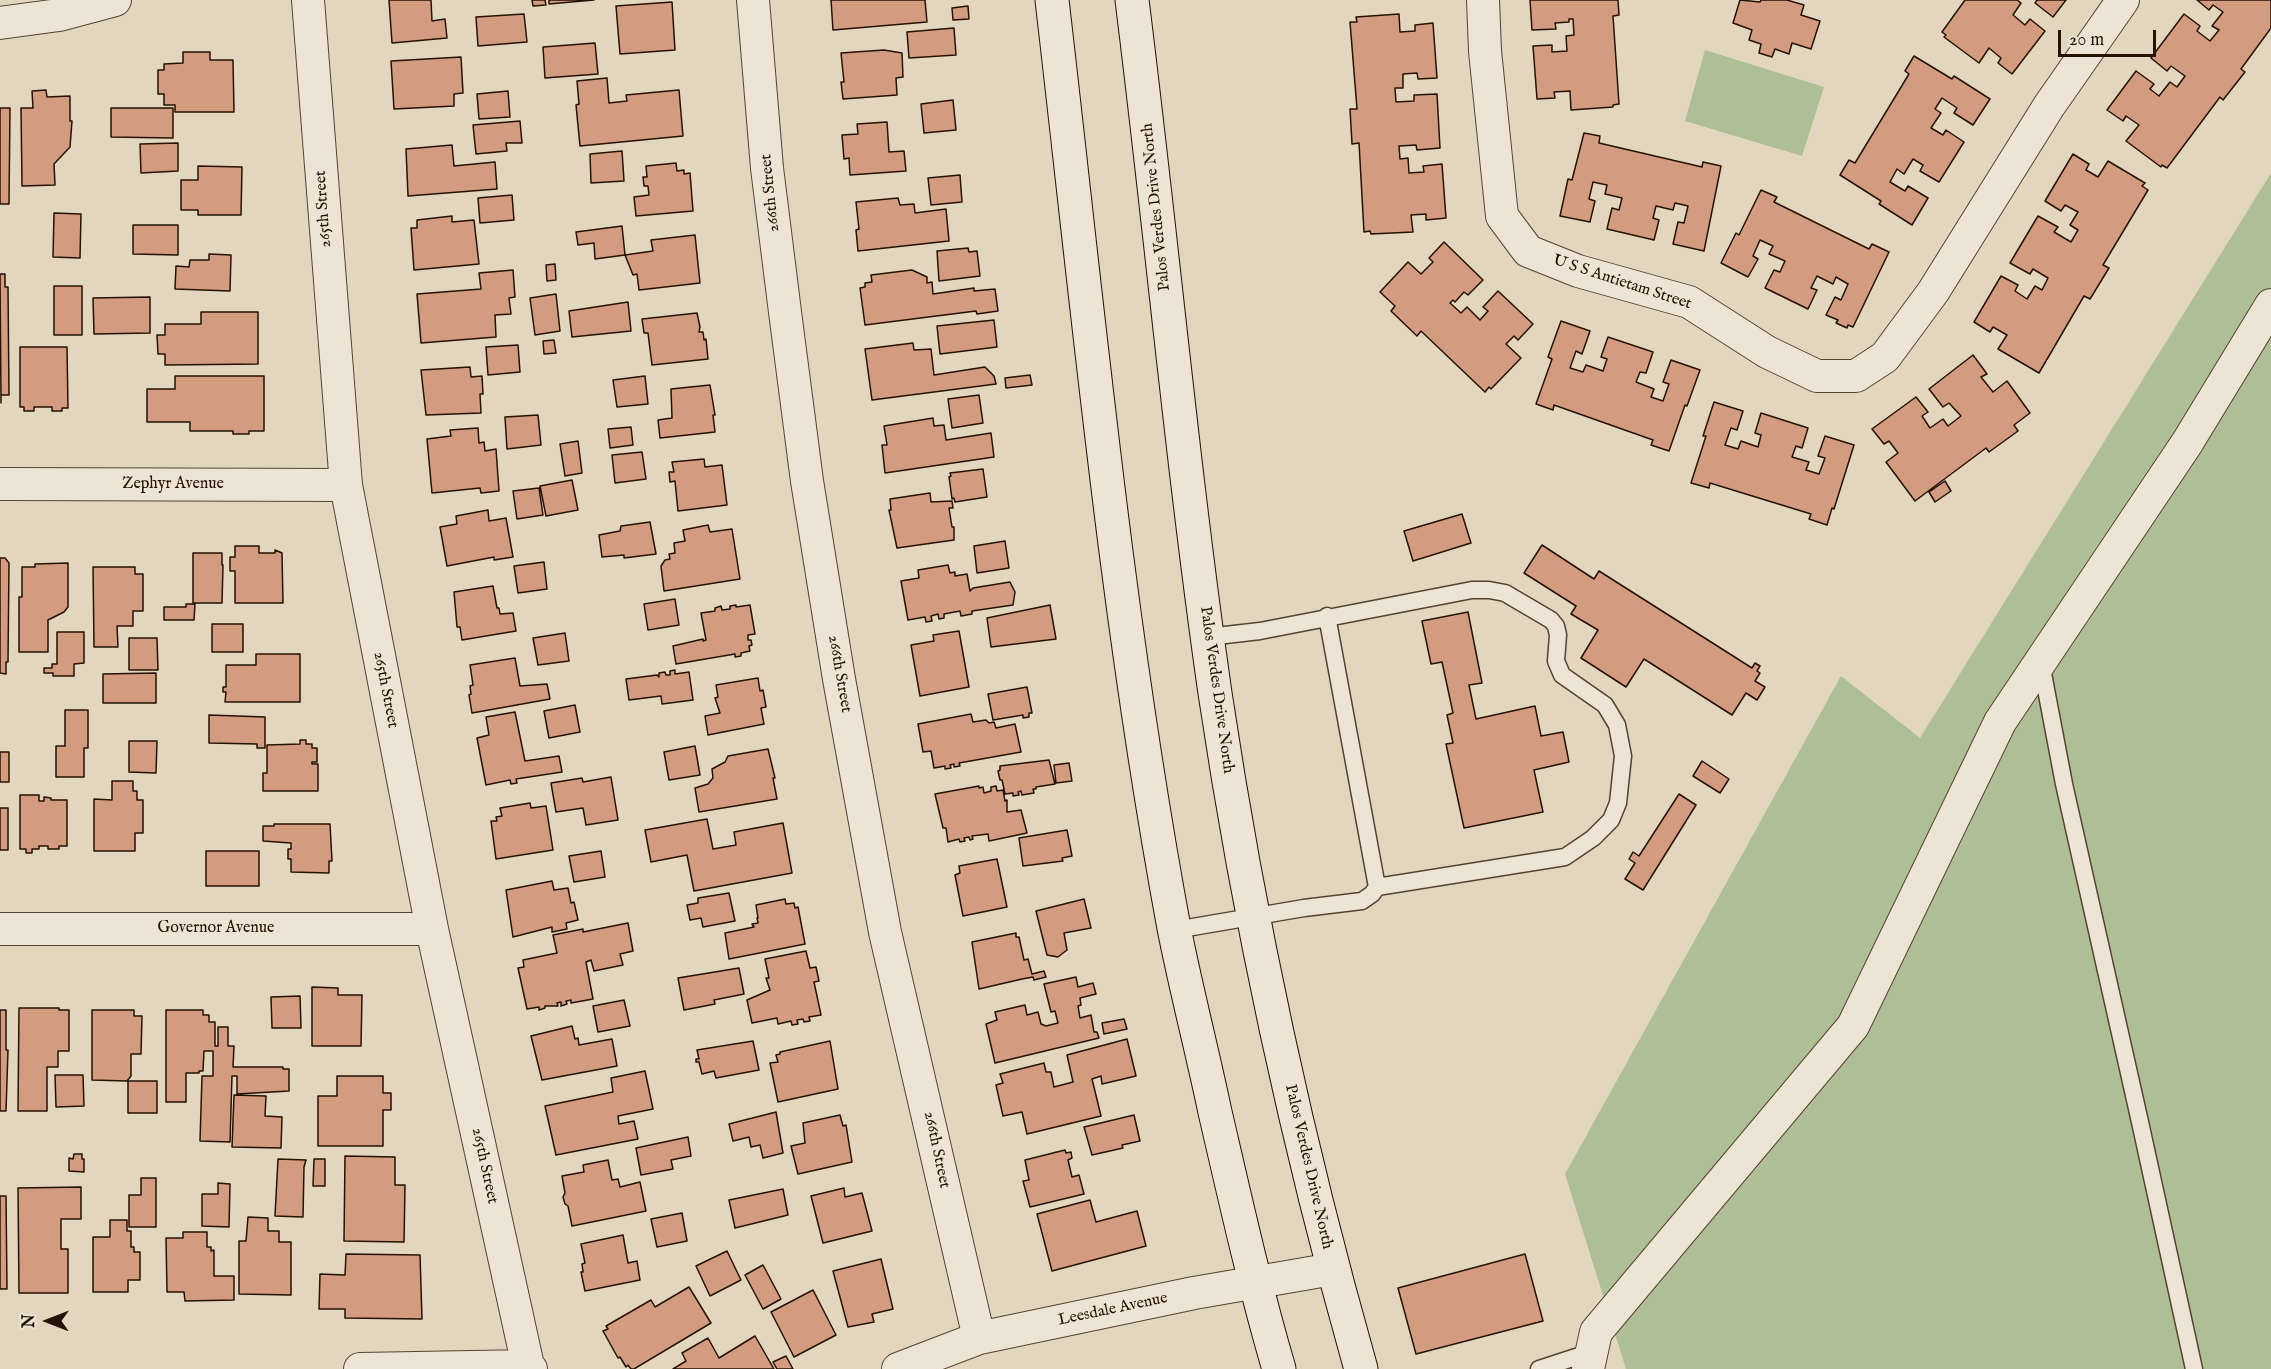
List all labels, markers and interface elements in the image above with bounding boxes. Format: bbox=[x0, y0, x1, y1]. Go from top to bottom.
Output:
scale bar bbox=[2061, 18, 2158, 56]
text: 20 m bbox=[2069, 29, 2104, 52]
street label: Palos Verdes Drive North bbox=[1139, 122, 1175, 292]
street label: 266th Street bbox=[757, 153, 785, 233]
street label: 265th Street bbox=[312, 170, 336, 248]
street label: U S S Antietam Street bbox=[1550, 252, 1694, 314]
street label: Zephyr Avenue bbox=[122, 475, 224, 495]
street label: Palos Verdes Drive North bbox=[1195, 605, 1237, 775]
street label: 266th Street bbox=[823, 634, 855, 714]
street label: 265th Street bbox=[368, 650, 402, 730]
street label: Governor Avenue bbox=[158, 919, 274, 939]
street label: Palos Verdes Drive North bbox=[1280, 1083, 1336, 1251]
street label: 266th Street bbox=[918, 1110, 954, 1190]
street label: 265th Street bbox=[467, 1126, 501, 1206]
street label: Leesdale Avenue bbox=[1057, 1289, 1169, 1331]
north arrow bbox=[18, 1291, 78, 1351]
text: N bbox=[20, 1314, 40, 1328]

